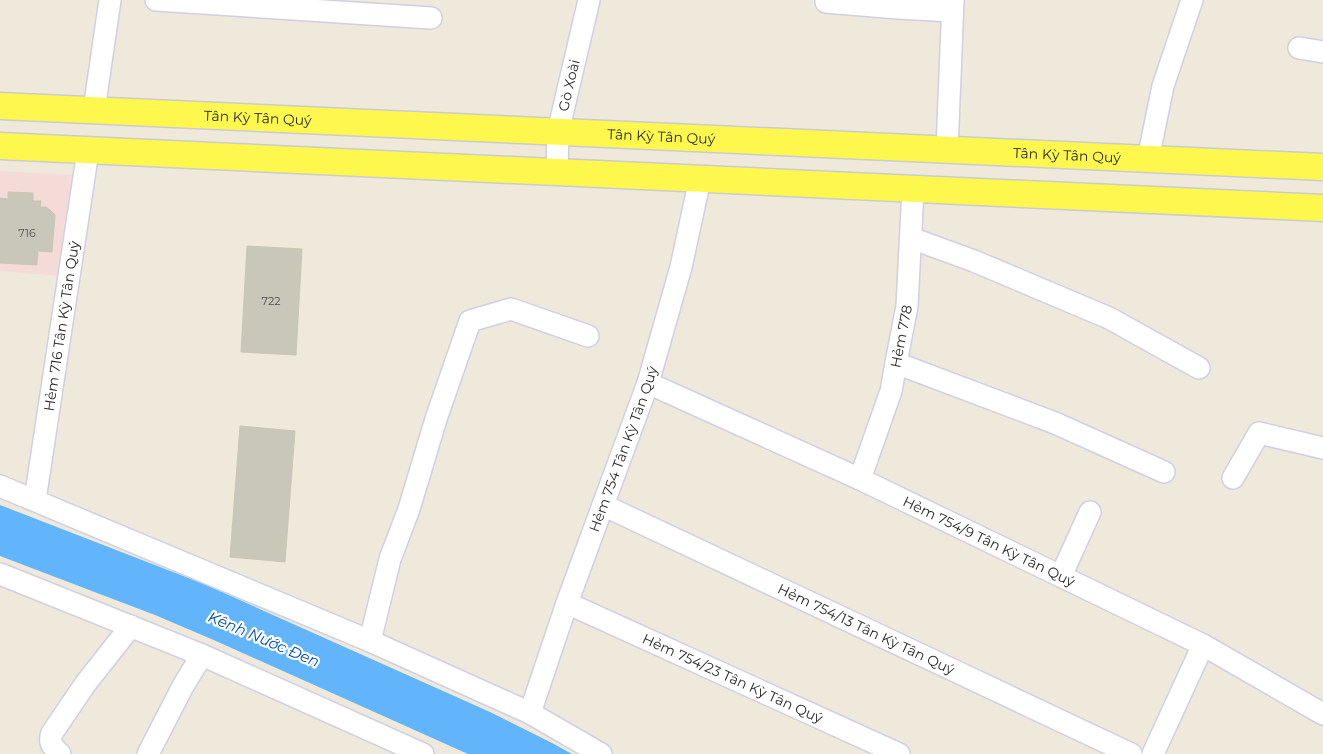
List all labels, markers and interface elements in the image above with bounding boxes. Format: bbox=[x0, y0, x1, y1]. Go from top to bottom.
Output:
street label: Gò Xoài bbox=[554, 58, 584, 113]
street label: Tân Kỳ Tân Quý bbox=[203, 106, 313, 129]
street label: Tân Kỳ Tân Quý bbox=[607, 125, 716, 148]
street label: Tân Kỳ Tân Quý bbox=[1012, 144, 1122, 167]
house number: 716 bbox=[18, 226, 36, 240]
street label: Hẻm 716 Tân Kỳ Tân Quý bbox=[40, 239, 83, 412]
house number: 722 bbox=[262, 294, 280, 308]
street label: Hẻm 778 bbox=[886, 303, 916, 369]
street label: Hẻm 754 Tân Kỳ Tân Quý bbox=[585, 364, 661, 535]
street label: Hẻm 754/9 Tân Kỳ Tân Quý bbox=[900, 492, 1078, 591]
street label: Hẻm 754/13 Tân Kỳ Tân Quý bbox=[775, 580, 958, 679]
water label: Kênh Nước Đen bbox=[205, 607, 323, 671]
street label: Hẻm 754/23 Tân Kỳ Tân Quý bbox=[640, 630, 826, 727]

